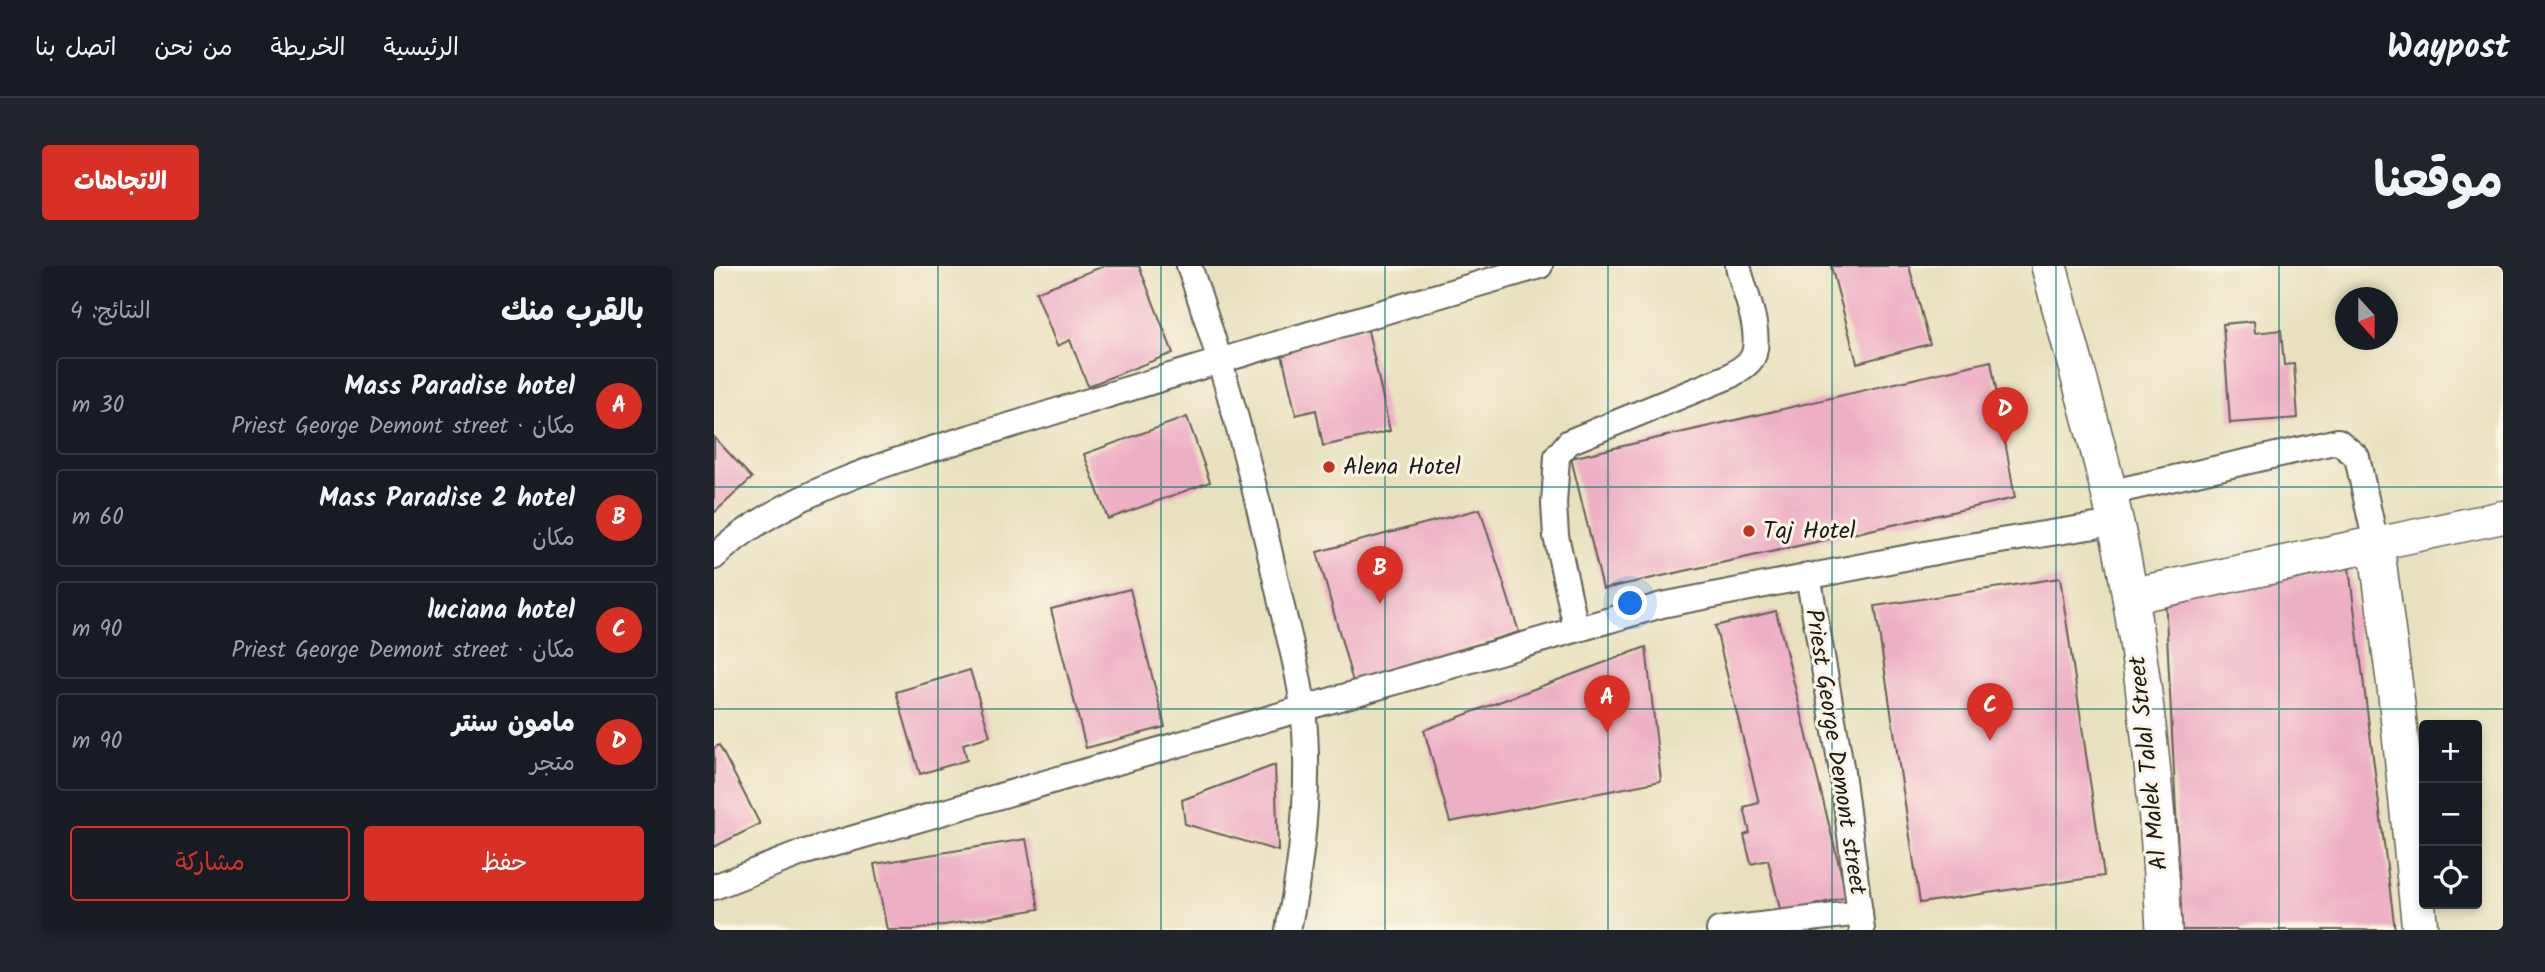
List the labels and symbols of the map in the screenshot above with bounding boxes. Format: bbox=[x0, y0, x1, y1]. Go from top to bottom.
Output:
north arrow bbox=[2335, 287, 2398, 350]
pin: D bbox=[1982, 387, 2028, 445]
place label: Alena Hotel bbox=[1343, 448, 1461, 487]
marker: Alena Hotel bbox=[1321, 459, 1337, 475]
place label: Taj Hotel bbox=[1763, 512, 1856, 551]
marker: Taj Hotel bbox=[1741, 523, 1757, 539]
pin: B bbox=[1357, 546, 1403, 604]
your location bbox=[1613, 586, 1647, 620]
street label: Priest George Demont street bbox=[1793, 606, 1877, 898]
street label: Al Malek Talal Street bbox=[2118, 653, 2180, 872]
pin: A bbox=[1584, 675, 1630, 733]
pin: C bbox=[1967, 683, 2013, 741]

